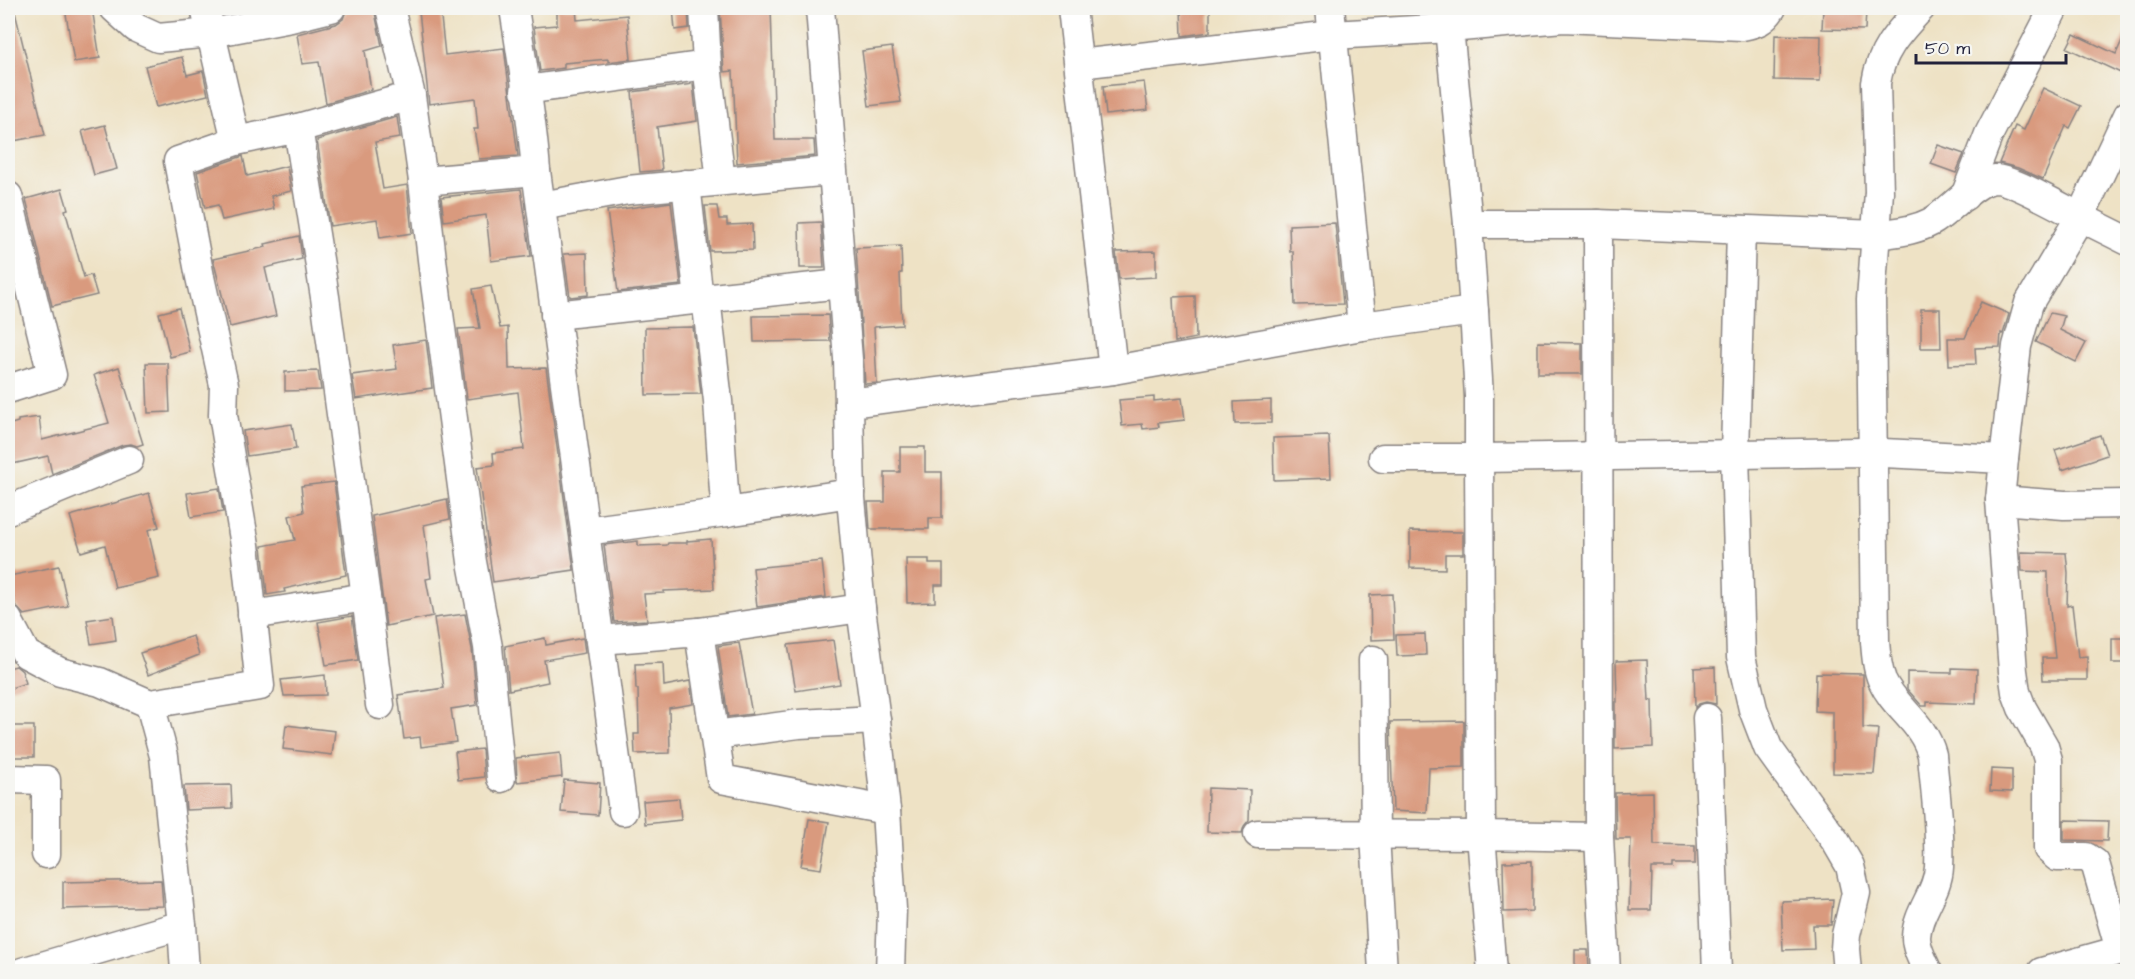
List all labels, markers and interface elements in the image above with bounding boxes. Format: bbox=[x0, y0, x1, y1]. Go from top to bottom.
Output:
scale bar bbox=[1916, 27, 2066, 65]
text: 50 m bbox=[1925, 36, 1970, 61]

